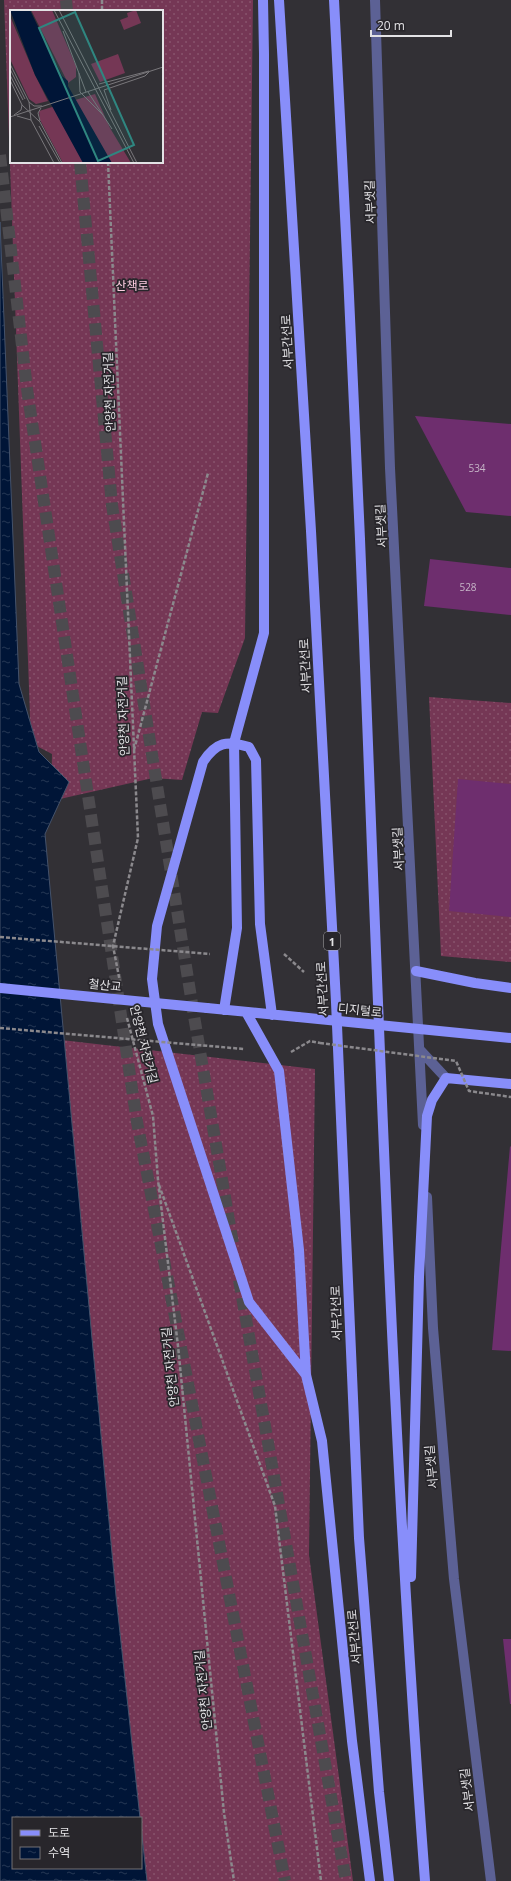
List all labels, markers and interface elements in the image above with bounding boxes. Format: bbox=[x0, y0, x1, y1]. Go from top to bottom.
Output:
inset map bbox=[10, 10, 163, 163]
scale bar bbox=[371, 12, 451, 38]
text: 20 m bbox=[377, 17, 405, 34]
street label: 서부샛길 bbox=[361, 180, 379, 224]
park label: 산책로 bbox=[115, 277, 149, 294]
street label: 서부간선로 bbox=[277, 314, 297, 370]
street label: 안양천 자전거길 bbox=[99, 352, 119, 432]
house number: 534 bbox=[468, 461, 486, 475]
street label: 서부샛길 bbox=[371, 503, 391, 549]
house number: 528 bbox=[459, 580, 477, 594]
street label: 서부간선로 bbox=[295, 638, 315, 694]
street label: 안양천 자전거길 bbox=[113, 676, 133, 756]
street label: 서부샛길 bbox=[388, 826, 408, 872]
road number: 1 bbox=[324, 932, 340, 950]
street label: 서부간선로 bbox=[312, 961, 332, 1017]
street label: 철산교 bbox=[88, 975, 122, 995]
street label: 디지털로 bbox=[337, 999, 383, 1021]
street label: 안양천 자전거길 bbox=[126, 1003, 162, 1085]
street label: 서부간선로 bbox=[327, 1285, 345, 1341]
street label: 안양천 자전거길 bbox=[157, 1326, 183, 1408]
street label: 서부샛길 bbox=[421, 1444, 441, 1490]
street label: 서부간선로 bbox=[343, 1609, 365, 1665]
street label: 안양천 자전거길 bbox=[190, 1649, 216, 1731]
street label: 서부샛길 bbox=[456, 1767, 478, 1813]
legend bbox=[12, 1817, 142, 1869]
text: 도로 bbox=[48, 1824, 70, 1841]
text: 수역 bbox=[48, 1844, 70, 1861]

